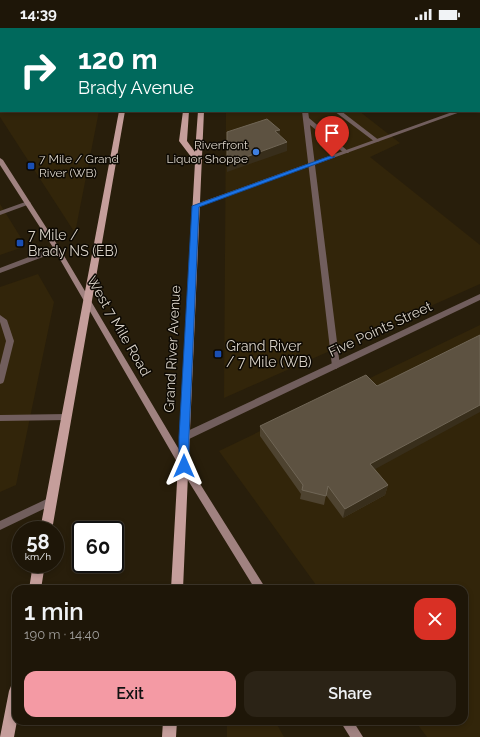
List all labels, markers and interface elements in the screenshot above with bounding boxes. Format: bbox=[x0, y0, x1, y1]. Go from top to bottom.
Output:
text: 14:39 bbox=[20, 5, 57, 23]
text: 120 m bbox=[78, 43, 158, 76]
icon: right bbox=[12, 44, 64, 96]
text: Brady Avenue bbox=[78, 77, 194, 98]
pin bbox=[315, 116, 349, 157]
icon: arrive bbox=[321, 122, 343, 144]
place label: Riverfront Liquor Shoppe bbox=[166, 138, 248, 166]
marker: Riverfront Liquor Shoppe bbox=[251, 147, 261, 157]
place label: 7 Mile / Grand River (WB) bbox=[39, 152, 119, 180]
marker: 7 Mile / Grand River (WB) bbox=[26, 161, 36, 171]
place label: 7 Mile / Brady NS (EB) bbox=[28, 227, 118, 259]
marker: 7 Mile / Brady NS (EB) bbox=[15, 238, 25, 248]
street label: West 7 Mile Road bbox=[84, 273, 154, 379]
street label: Grand River Avenue bbox=[161, 285, 183, 413]
street label: Five Points Street bbox=[326, 298, 434, 360]
place label: Grand River / 7 Mile (WB) bbox=[226, 338, 312, 370]
marker: Grand River / 7 Mile (WB) bbox=[213, 349, 223, 359]
position arrow bbox=[163, 445, 205, 487]
speed limit sign: 60 bbox=[72, 521, 124, 573]
text: 58 bbox=[26, 530, 50, 554]
text: km/h bbox=[25, 551, 51, 562]
text: 1 min bbox=[24, 597, 84, 626]
button: close bbox=[414, 598, 456, 640]
text: 190 m · 14:40 bbox=[24, 627, 100, 642]
button: Exit bbox=[24, 671, 236, 717]
button: Share bbox=[244, 671, 456, 717]

